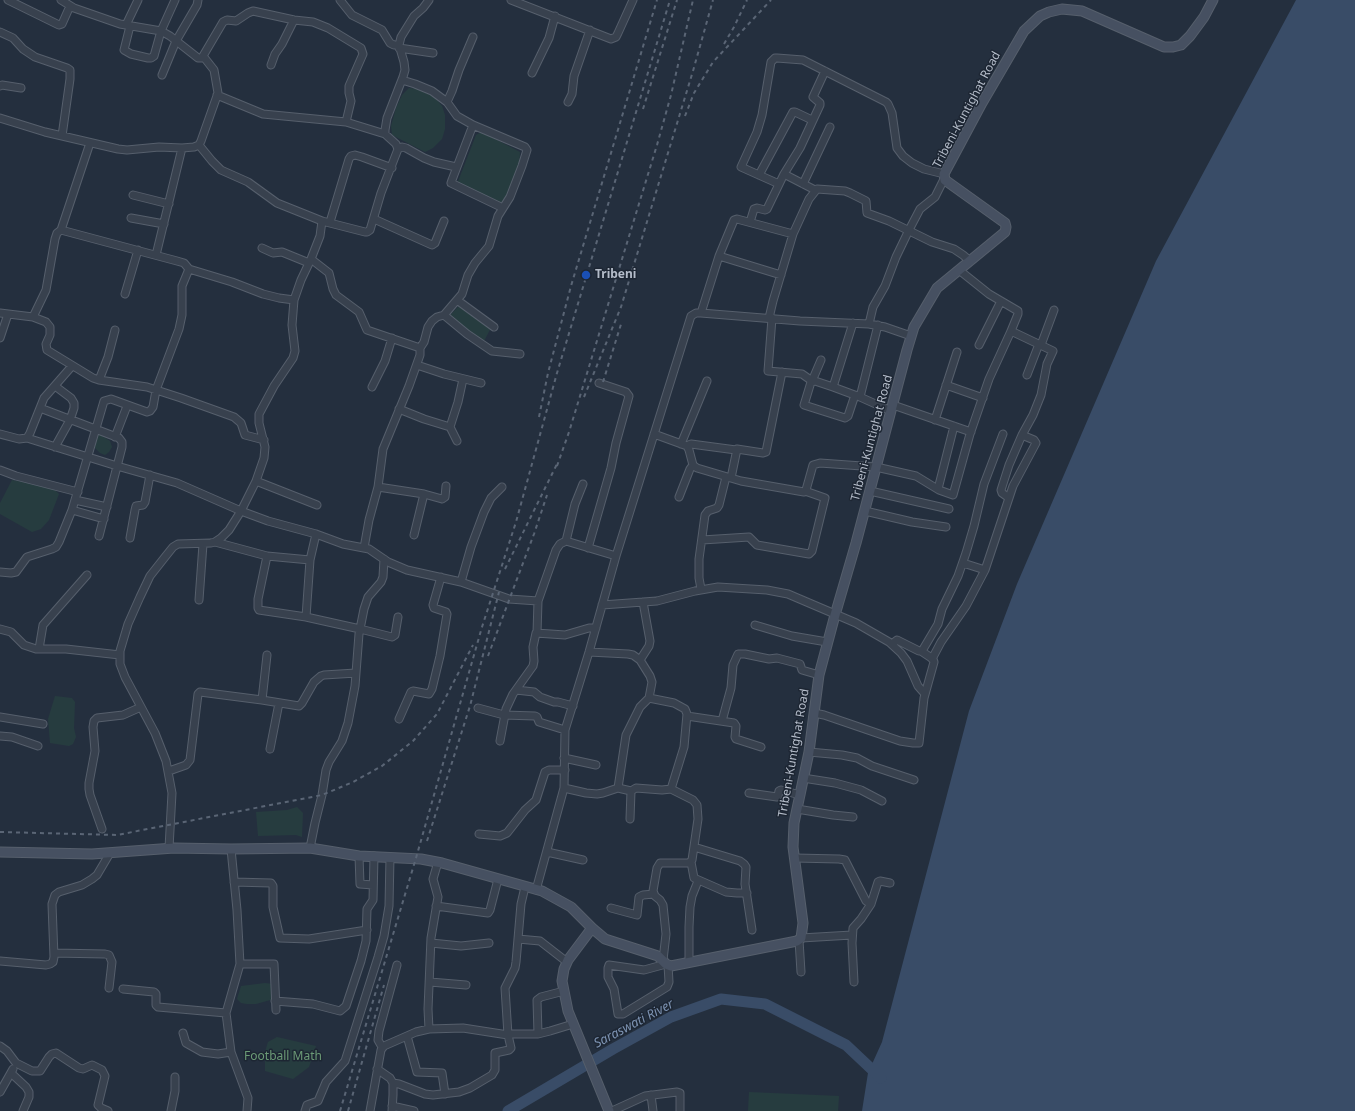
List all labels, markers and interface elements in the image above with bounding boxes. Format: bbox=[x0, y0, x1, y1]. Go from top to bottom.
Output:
street label: Tribeni-Kuntighat Road bbox=[930, 49, 1004, 171]
place label: Tribeni bbox=[595, 268, 636, 282]
marker: Tribeni bbox=[580, 269, 592, 281]
street label: Tribeni-Kuntighat Road bbox=[848, 373, 896, 503]
street label: Tribeni-Kuntighat Road bbox=[776, 688, 812, 818]
water label: Saraswati River bbox=[591, 996, 677, 1052]
park label: Football Math bbox=[244, 1050, 322, 1064]

